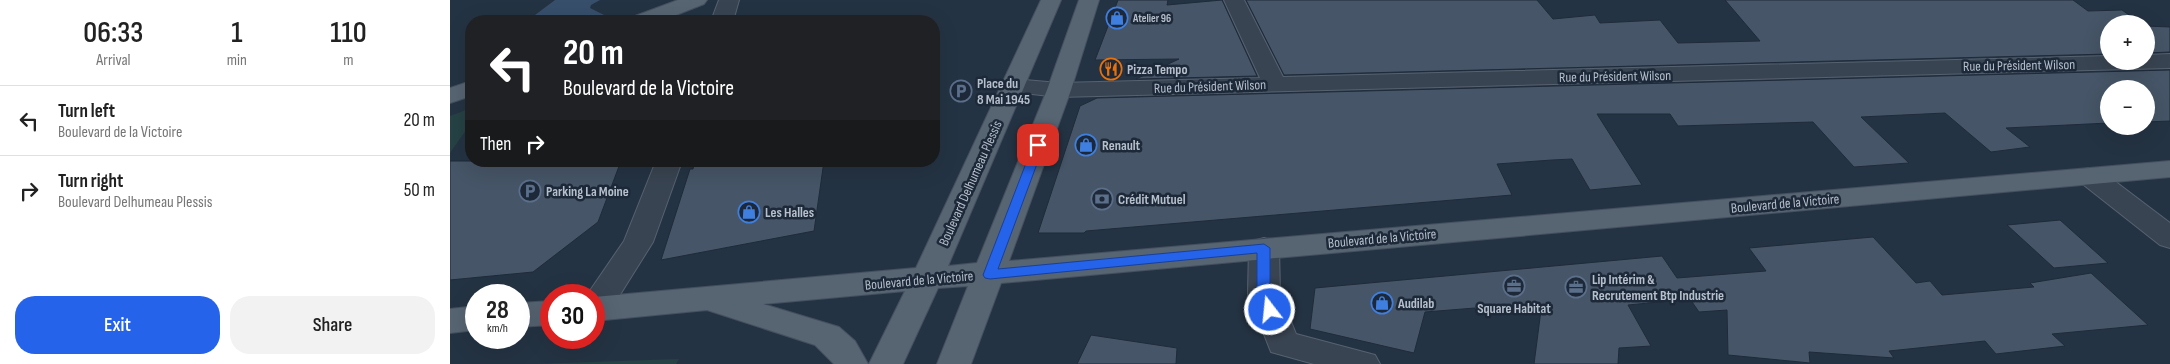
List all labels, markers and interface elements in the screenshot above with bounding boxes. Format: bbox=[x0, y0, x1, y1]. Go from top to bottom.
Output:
shop icon: Atelier 96 bbox=[1105, 6, 1129, 30]
place label: Atelier 96 bbox=[1132, 12, 1171, 25]
text: 06:33 bbox=[83, 15, 143, 51]
text: 1 bbox=[231, 15, 242, 51]
text: 110 bbox=[330, 15, 367, 51]
map controls bbox=[2100, 15, 2155, 135]
button: + bbox=[2100, 15, 2155, 70]
text: 20 m bbox=[563, 32, 624, 75]
icon: left bbox=[480, 35, 545, 100]
text: Arrival bbox=[96, 51, 131, 70]
text: min bbox=[227, 51, 247, 70]
text: m bbox=[343, 51, 354, 70]
street label: Rue du Président Wilson bbox=[1963, 56, 2075, 75]
restaurant icon: Pizza Tempo bbox=[1099, 57, 1123, 81]
place label: Pizza Tempo bbox=[1127, 61, 1188, 78]
street label: Rue du Président Wilson bbox=[1559, 67, 1671, 86]
text: Boulevard de la Victoire bbox=[563, 75, 734, 102]
place label: Place du 8 Mai 1945 bbox=[977, 75, 1030, 108]
street label: Rue du Président Wilson bbox=[1154, 76, 1266, 97]
parking icon: Place du 8 Mai 1945 bbox=[949, 79, 973, 103]
button: − bbox=[2100, 80, 2155, 135]
text: Turn left bbox=[58, 100, 115, 123]
icon: left bbox=[15, 107, 43, 135]
text: 20 m bbox=[403, 109, 435, 132]
street label: Boulevard Delhumeau Plessis bbox=[935, 118, 1006, 248]
text: Boulevard de la Victoire bbox=[58, 123, 182, 142]
pin bbox=[1017, 124, 1059, 166]
icon: right bbox=[521, 130, 549, 158]
icon: arrive bbox=[1024, 131, 1052, 159]
text: Then bbox=[480, 133, 511, 156]
shop icon: Renault bbox=[1074, 133, 1098, 157]
place label: Renault bbox=[1102, 137, 1141, 154]
text: Turn right bbox=[58, 170, 123, 193]
icon: right bbox=[15, 177, 43, 205]
text: 50 m bbox=[404, 179, 435, 202]
parking icon: Parking La Moine bbox=[518, 179, 542, 203]
place label: Parking La Moine bbox=[546, 183, 629, 200]
bank icon: Crédit Mutuel bbox=[1090, 187, 1114, 211]
street label: Boulevard de la Victoire bbox=[1730, 190, 1840, 217]
place label: Crédit Mutuel bbox=[1118, 191, 1186, 208]
text: Boulevard Delhumeau Plessis bbox=[58, 193, 213, 212]
shop icon: Les Halles bbox=[737, 200, 761, 224]
place label: Les Halles bbox=[765, 204, 814, 221]
street label: Boulevard de la Victoire bbox=[1327, 225, 1437, 252]
street label: Boulevard de la Victoire bbox=[864, 267, 974, 294]
place label: Lip Intérim & Recrutement Btp Industrie bbox=[1592, 271, 1724, 304]
office icon: Square Habitat bbox=[1502, 274, 1526, 298]
office icon: Lip Intérim & Recrutement Btp Industrie bbox=[1564, 275, 1588, 299]
position arrow bbox=[1243, 283, 1295, 335]
speed limit sign: 30 bbox=[540, 284, 605, 349]
shop icon: Audilab bbox=[1370, 291, 1394, 315]
text: 28 bbox=[486, 295, 509, 326]
place label: Audilab bbox=[1397, 295, 1434, 312]
button: Exit bbox=[15, 296, 220, 354]
button: Share bbox=[230, 296, 435, 354]
place label: Square Habitat bbox=[1477, 300, 1551, 317]
text: km/h bbox=[487, 321, 508, 336]

